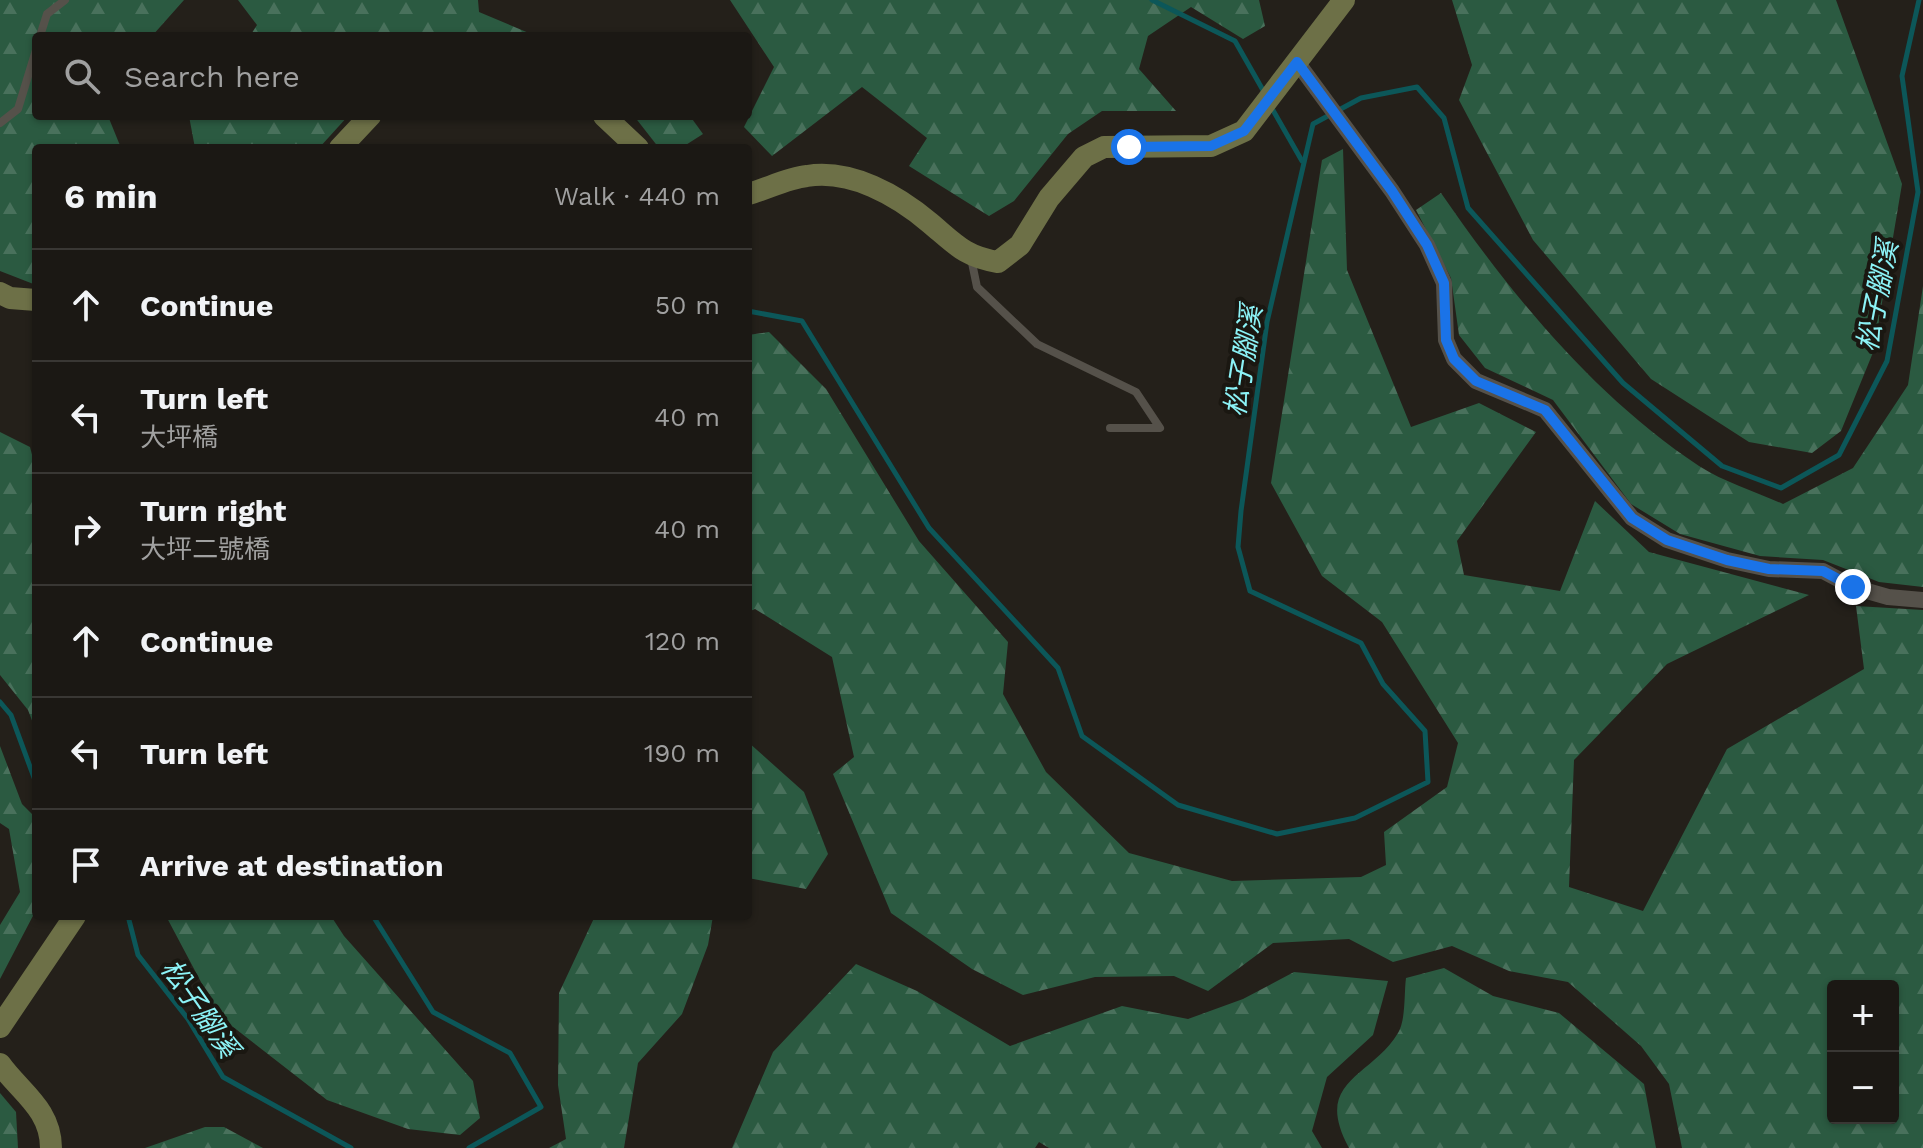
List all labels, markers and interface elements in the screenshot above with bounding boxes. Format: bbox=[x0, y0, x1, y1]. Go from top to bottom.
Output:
search box bbox=[32, 32, 752, 120]
icon: search bbox=[60, 54, 104, 98]
text: Search here bbox=[124, 59, 300, 94]
route start bbox=[1111, 129, 1147, 165]
text: 6 min bbox=[64, 176, 158, 216]
text: Walk · 440 m bbox=[554, 181, 720, 211]
water label: 松子腳溪 bbox=[1851, 234, 1905, 354]
icon: ahead bbox=[64, 283, 108, 327]
text: Continue bbox=[140, 288, 273, 323]
text: 50 m bbox=[655, 290, 720, 320]
water label: 松子腳溪 bbox=[1218, 299, 1269, 419]
text: Turn left bbox=[140, 381, 268, 416]
icon: left bbox=[64, 395, 108, 439]
text: 40 m bbox=[654, 402, 720, 432]
text: 大坪橋 bbox=[140, 422, 218, 452]
text: Turn right bbox=[140, 493, 286, 528]
icon: right bbox=[64, 507, 108, 551]
text: 40 m bbox=[654, 514, 720, 544]
text: 大坪二號橋 bbox=[140, 534, 270, 564]
route end bbox=[1835, 569, 1871, 605]
icon: ahead bbox=[64, 619, 108, 663]
text: Continue bbox=[140, 624, 273, 659]
text: 120 m bbox=[645, 626, 720, 656]
icon: left bbox=[64, 731, 108, 775]
text: Turn left bbox=[140, 736, 268, 771]
text: 190 m bbox=[644, 738, 720, 768]
icon: arrive bbox=[64, 843, 108, 887]
text: Arrive at destination bbox=[140, 848, 444, 883]
water label: 松子腳溪 bbox=[154, 953, 248, 1067]
map controls bbox=[1827, 980, 1899, 1124]
button: + bbox=[1827, 980, 1899, 1052]
button: − bbox=[1827, 1052, 1899, 1124]

